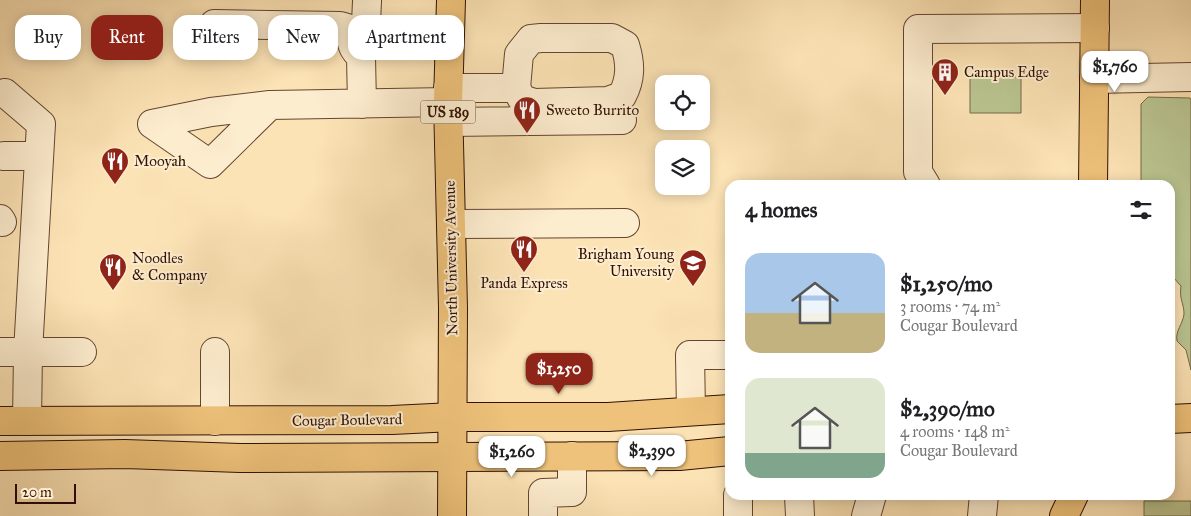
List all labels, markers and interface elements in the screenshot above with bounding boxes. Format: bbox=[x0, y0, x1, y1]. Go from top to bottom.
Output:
chip: Buy bbox=[15, 15, 81, 60]
chip: Rent bbox=[91, 15, 163, 60]
chip: Filters bbox=[173, 15, 258, 60]
chip: New bbox=[268, 15, 338, 60]
chip: Apartment bbox=[348, 15, 464, 60]
pin: $1,760 bbox=[1074, 51, 1156, 93]
building icon: Campus Edge bbox=[930, 57, 960, 96]
text: $1,760 bbox=[1092, 57, 1138, 76]
place label: Campus Edge bbox=[964, 63, 1049, 81]
map controls bbox=[655, 75, 710, 195]
button: locate bbox=[655, 75, 710, 130]
restaurant icon: Sweeto Burrito bbox=[512, 95, 542, 134]
road number: US 189 bbox=[420, 100, 476, 124]
place label: Sweeto Burrito bbox=[546, 101, 639, 119]
button: layers bbox=[655, 140, 710, 195]
restaurant icon: Mooyah bbox=[100, 146, 130, 185]
place label: Mooyah bbox=[134, 152, 187, 170]
street label: North University Avenue bbox=[441, 180, 461, 336]
icon: filters bbox=[1127, 196, 1155, 224]
text: 4 homes bbox=[745, 197, 817, 223]
restaurant icon: Panda Express bbox=[509, 234, 539, 273]
place label: Brigham Young University bbox=[578, 245, 675, 280]
school or university icon: Brigham Young University bbox=[678, 248, 708, 287]
place label: Noodles & Company bbox=[132, 249, 208, 284]
restaurant icon: Noodles & Company bbox=[98, 252, 128, 291]
text: $1,250/mo bbox=[900, 271, 992, 297]
icon: home bbox=[785, 273, 845, 333]
place label: Panda Express bbox=[480, 274, 568, 292]
text: 3 rooms · 74 m² bbox=[900, 297, 1000, 316]
text: Cougar Boulevard bbox=[900, 316, 1018, 335]
pin: $1,250 bbox=[518, 352, 600, 395]
text: $1,250 bbox=[537, 359, 581, 378]
text: $2,390/mo bbox=[900, 396, 995, 422]
icon: home bbox=[785, 398, 845, 458]
street label: Cougar Boulevard bbox=[292, 410, 403, 430]
text: 4 rooms · 148 m² bbox=[900, 422, 1010, 441]
pin: $2,390 bbox=[611, 434, 693, 477]
pin: $1,260 bbox=[471, 436, 553, 478]
text: $2,390 bbox=[629, 441, 675, 460]
text: Cougar Boulevard bbox=[900, 441, 1018, 460]
text: $1,260 bbox=[489, 442, 535, 461]
scale bar bbox=[15, 481, 76, 504]
text: 20 m bbox=[22, 484, 52, 501]

